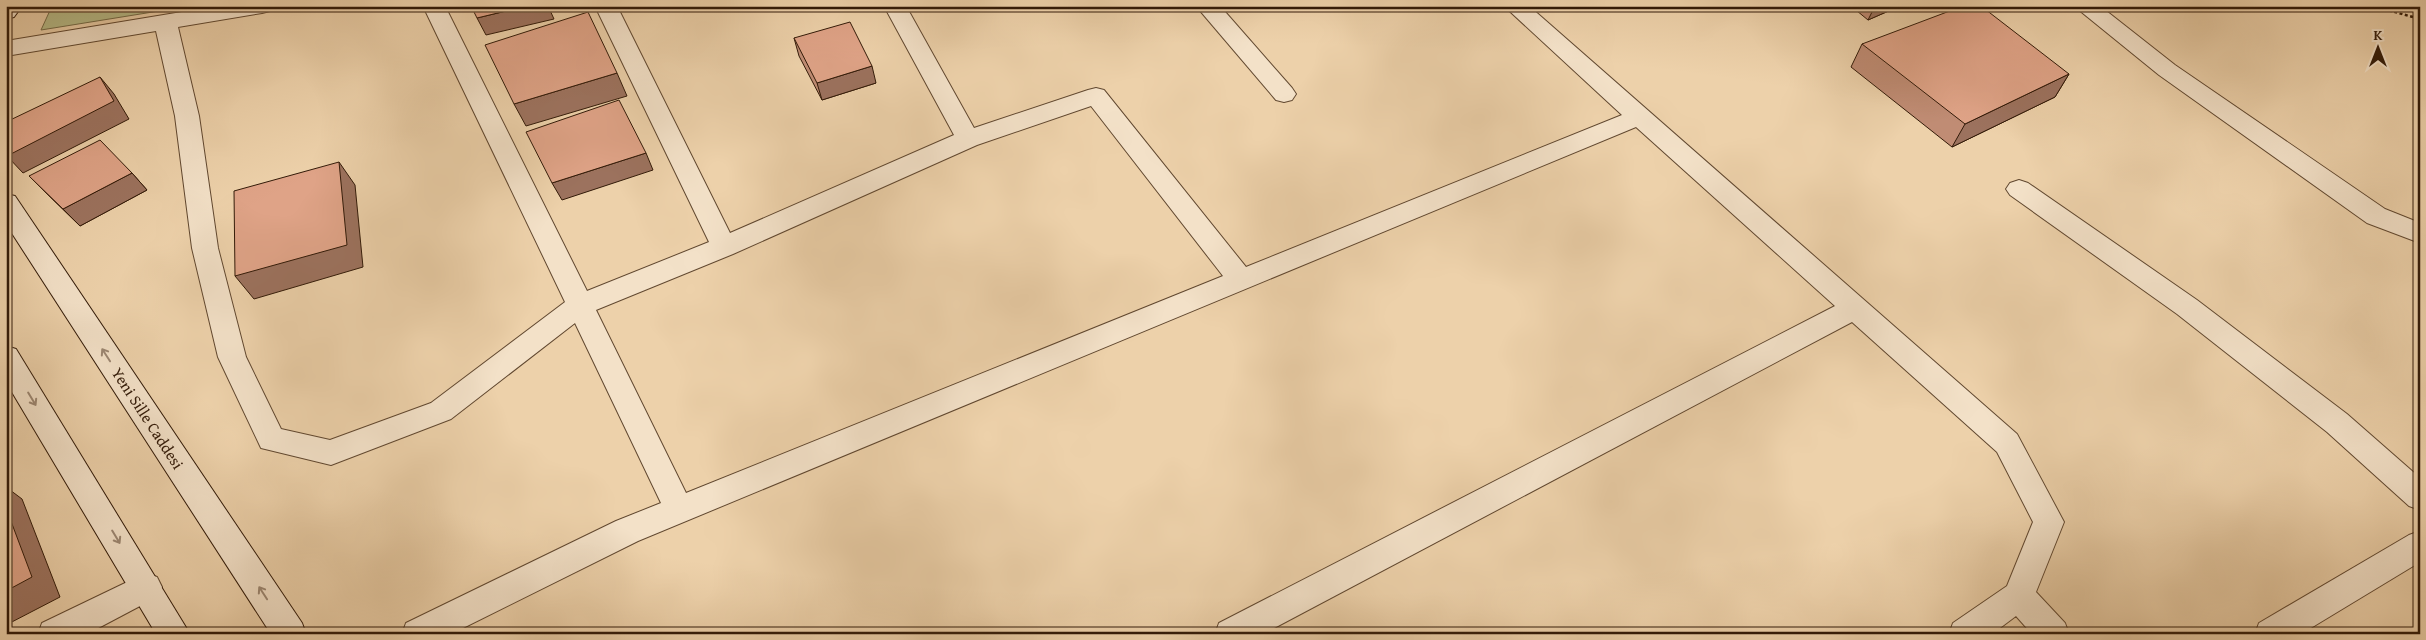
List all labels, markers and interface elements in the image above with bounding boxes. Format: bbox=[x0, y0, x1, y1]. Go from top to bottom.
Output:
north arrow bbox=[2354, 22, 2404, 72]
text: K bbox=[2374, 25, 2383, 45]
one-way arrow bbox=[101, 348, 111, 362]
street label: Yeni Sille Caddesi bbox=[106, 362, 190, 474]
one-way arrow bbox=[27, 391, 37, 405]
one-way arrow bbox=[111, 530, 121, 544]
one-way arrow bbox=[258, 586, 268, 600]

